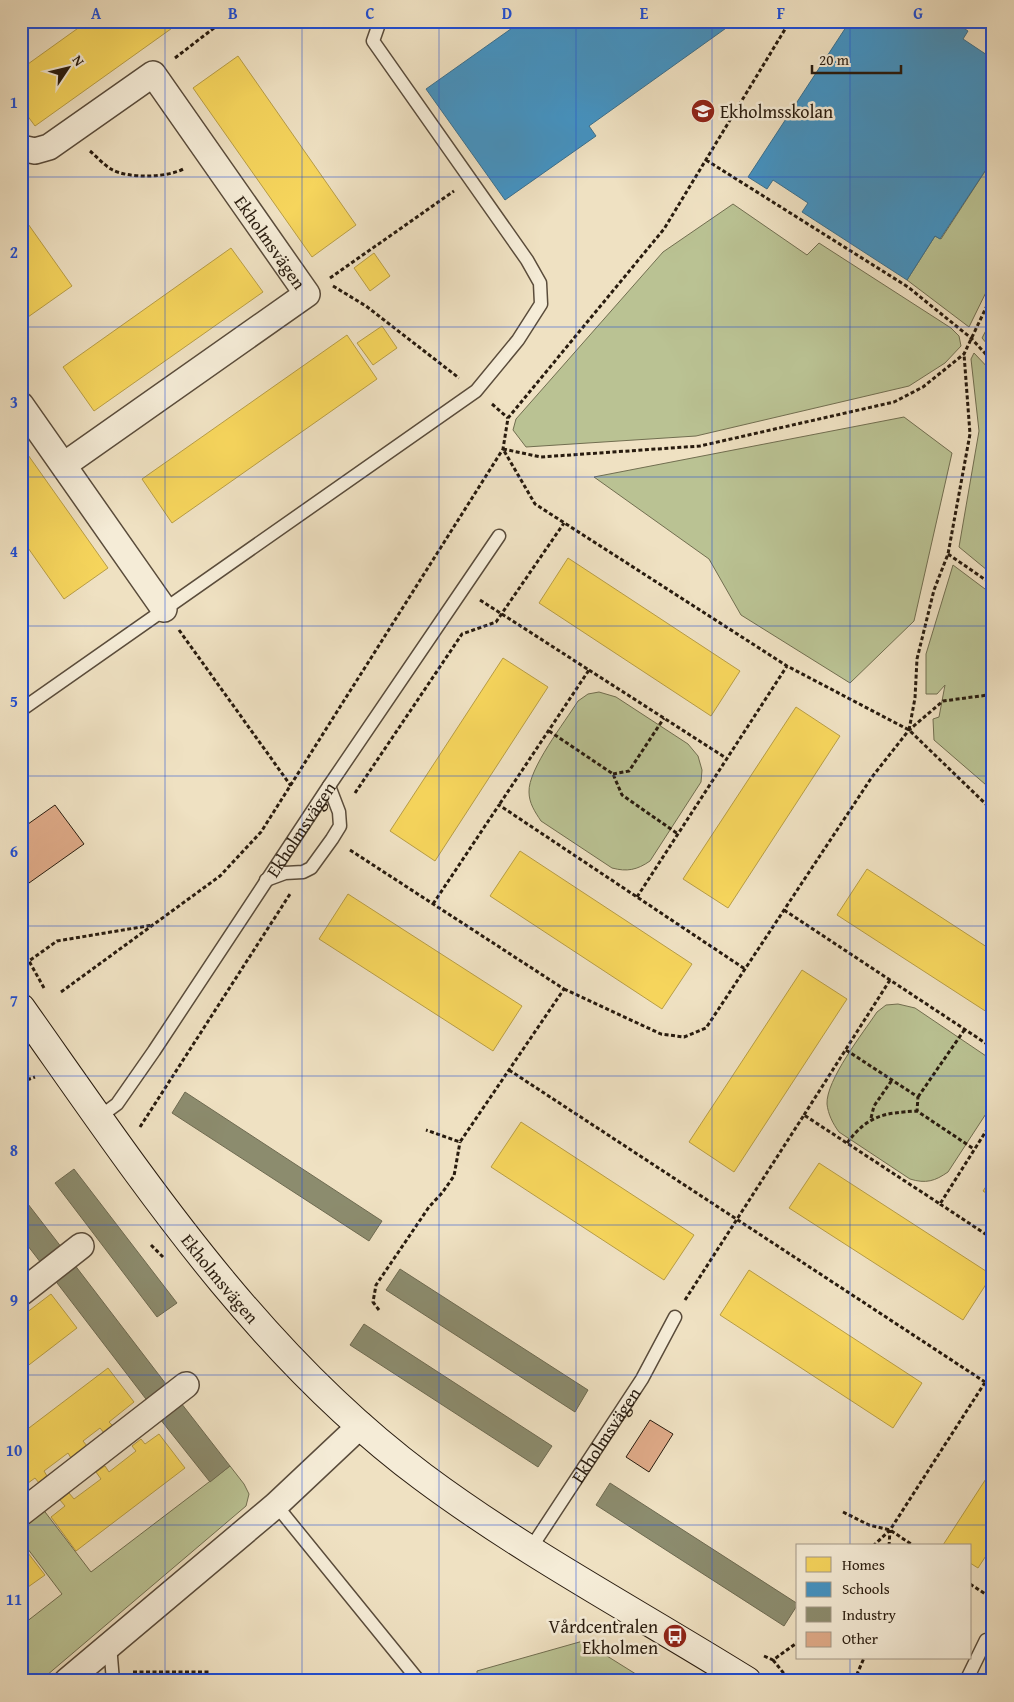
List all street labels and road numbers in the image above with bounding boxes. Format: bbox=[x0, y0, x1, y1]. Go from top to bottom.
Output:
street label: Ekholmsvägen bbox=[228, 189, 313, 295]
street label: Ekholmsvägen bbox=[259, 776, 342, 882]
street label: Ekholmsvägen bbox=[175, 1228, 266, 1329]
street label: Ekholmsvägen bbox=[564, 1382, 647, 1488]

